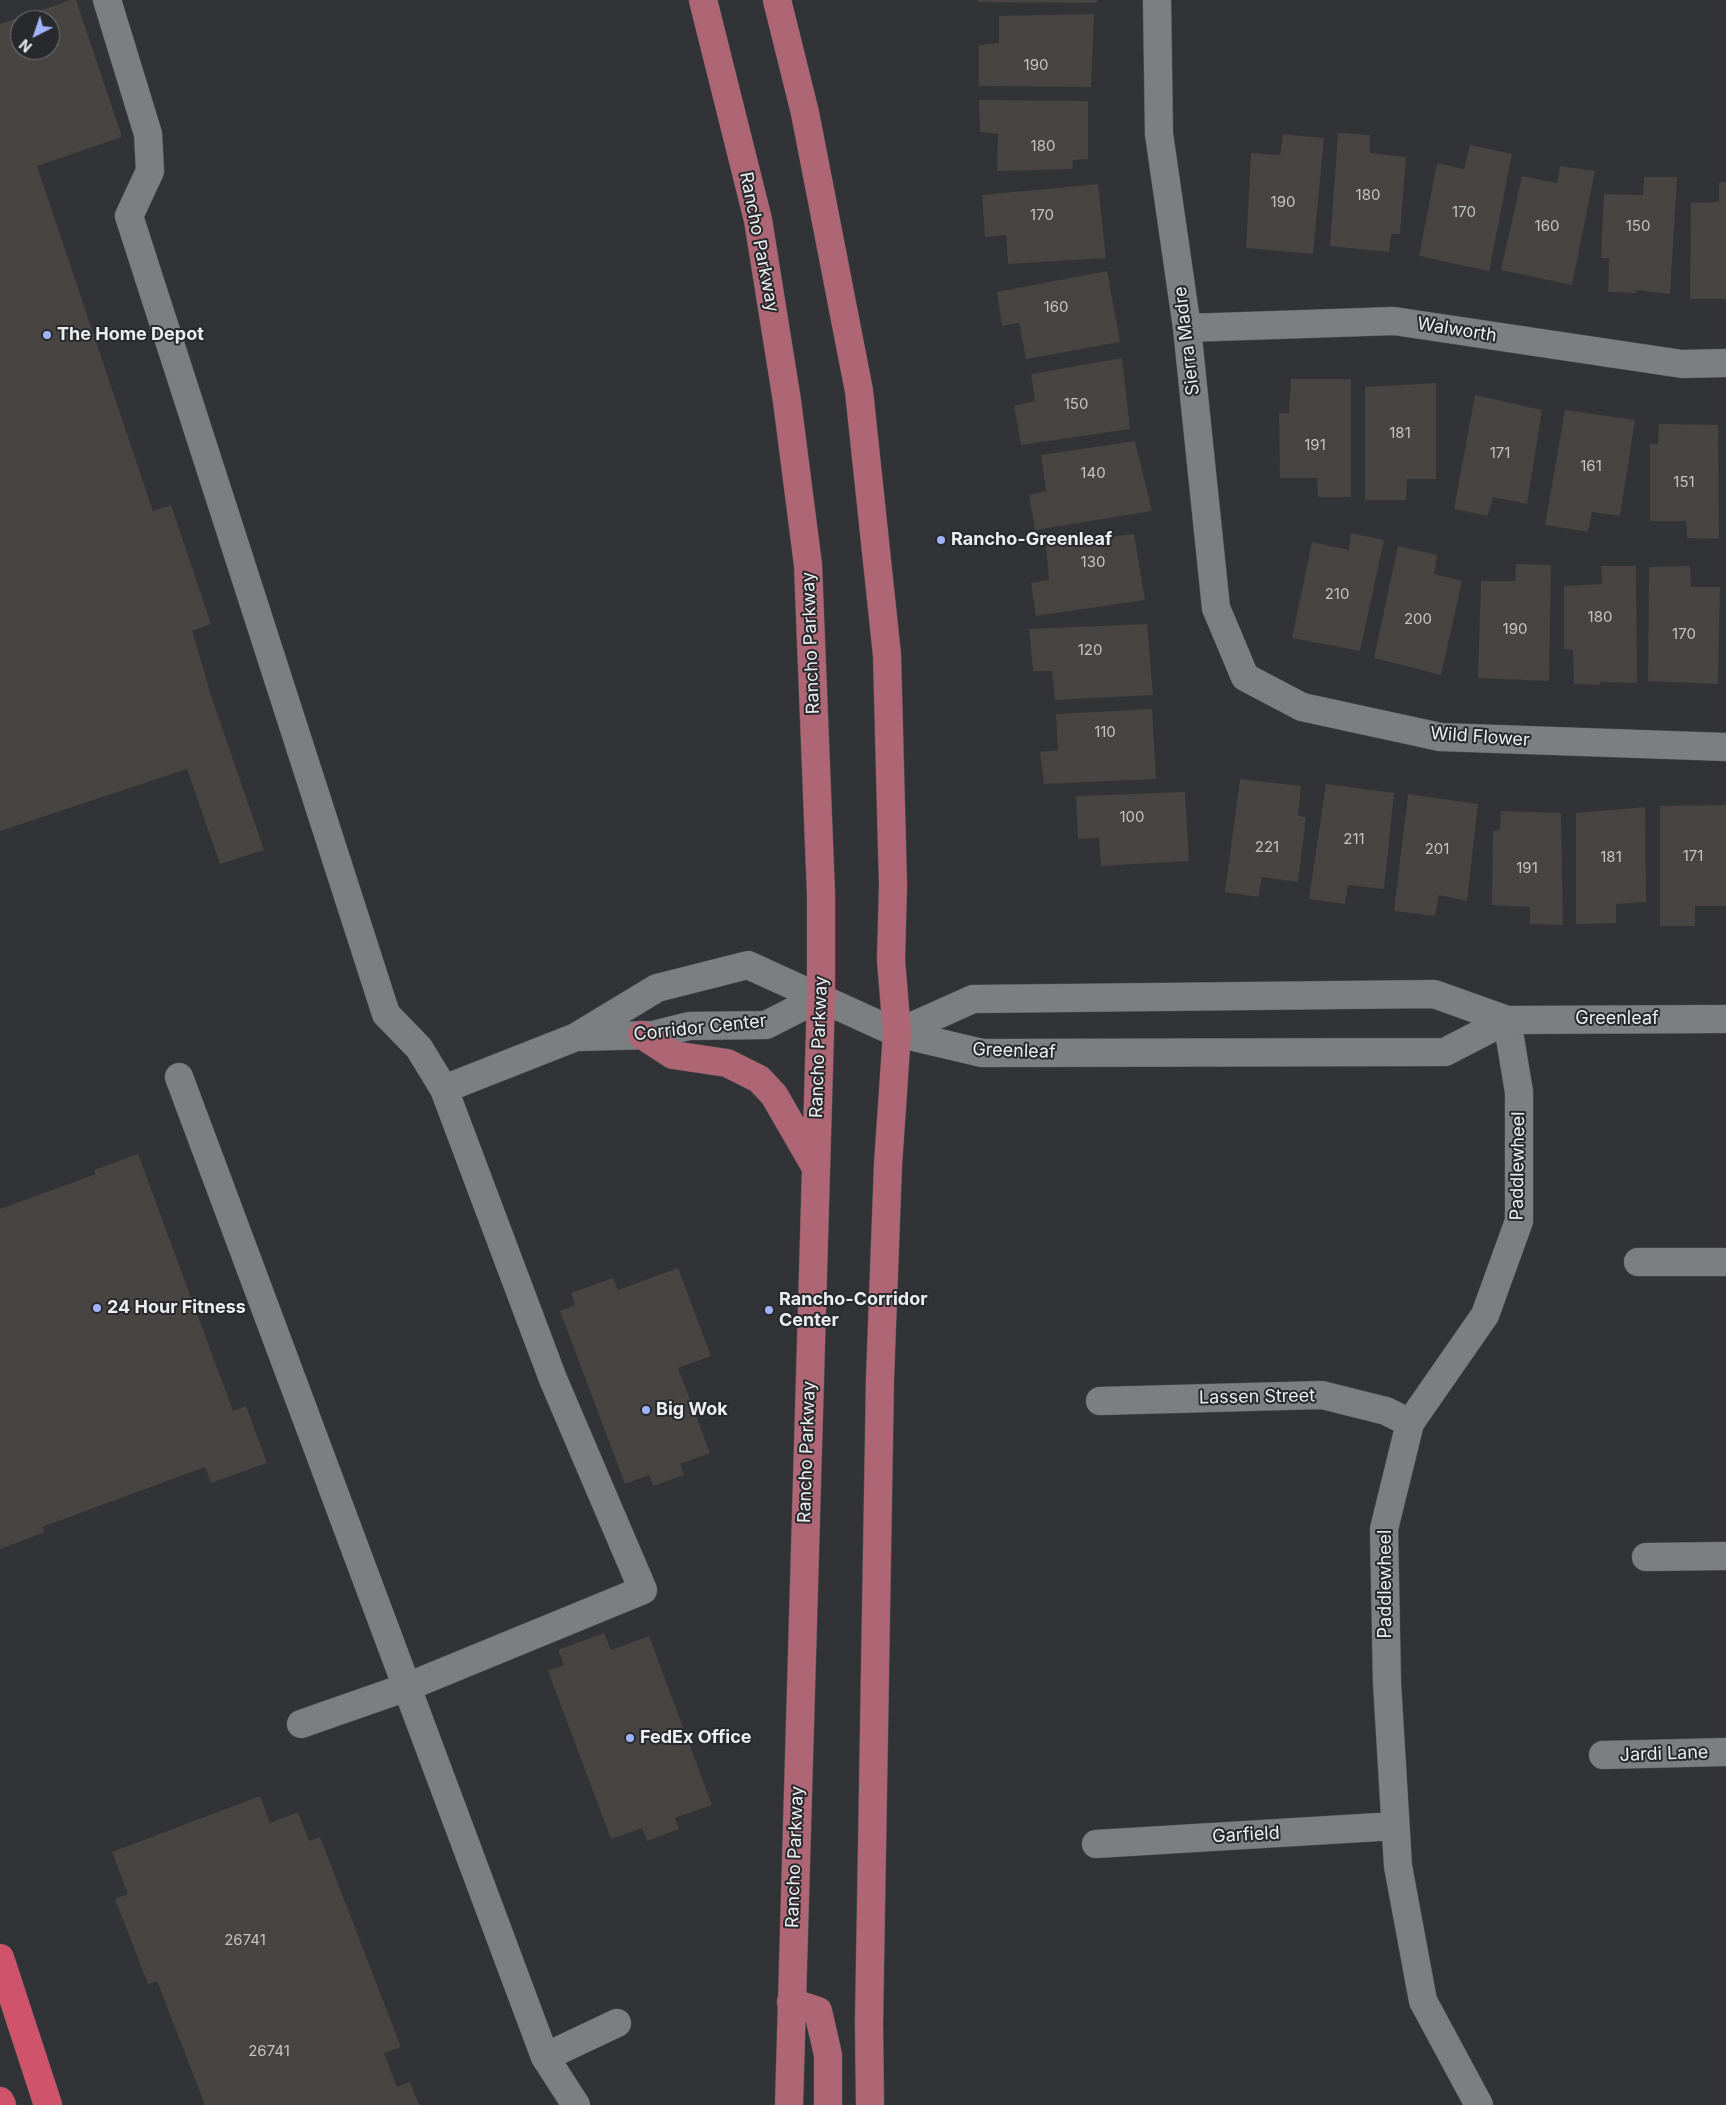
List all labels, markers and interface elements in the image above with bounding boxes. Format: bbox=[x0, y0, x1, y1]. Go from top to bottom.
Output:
north arrow bbox=[10, 10, 60, 60]
text: N bbox=[16, 36, 35, 56]
house number: 190 bbox=[1024, 56, 1048, 74]
house number: 180 bbox=[1031, 137, 1055, 155]
street label: Rancho Parkway bbox=[735, 170, 783, 314]
house number: 180 bbox=[1356, 186, 1380, 204]
house number: 190 bbox=[1271, 193, 1295, 211]
house number: 170 bbox=[1452, 203, 1476, 221]
house number: 170 bbox=[1030, 206, 1054, 224]
house number: 160 bbox=[1535, 217, 1559, 235]
house number: 150 bbox=[1626, 217, 1650, 235]
street label: Sierra Madre bbox=[1170, 285, 1204, 397]
house number: 160 bbox=[1044, 298, 1068, 316]
street label: Walworth bbox=[1416, 313, 1498, 347]
place label: The Home Depot bbox=[57, 324, 204, 346]
marker: The Home Depot bbox=[41, 329, 53, 341]
house number: 150 bbox=[1064, 395, 1088, 413]
house number: 181 bbox=[1389, 424, 1411, 442]
house number: 191 bbox=[1304, 436, 1326, 454]
house number: 171 bbox=[1490, 444, 1510, 462]
house number: 161 bbox=[1580, 457, 1602, 475]
house number: 140 bbox=[1080, 464, 1106, 482]
house number: 151 bbox=[1673, 473, 1695, 491]
place label: Rancho-Greenleaf bbox=[951, 529, 1112, 551]
marker: Rancho-Greenleaf bbox=[935, 534, 947, 546]
house number: 130 bbox=[1081, 553, 1105, 571]
street label: Rancho Parkway bbox=[798, 572, 824, 714]
house number: 210 bbox=[1325, 585, 1349, 603]
house number: 180 bbox=[1588, 608, 1612, 626]
house number: 200 bbox=[1404, 610, 1432, 628]
house number: 190 bbox=[1503, 620, 1527, 638]
house number: 170 bbox=[1672, 625, 1696, 643]
house number: 120 bbox=[1078, 641, 1102, 659]
house number: 110 bbox=[1094, 723, 1116, 741]
street label: Wild Flower bbox=[1430, 723, 1530, 751]
house number: 100 bbox=[1119, 808, 1145, 826]
house number: 211 bbox=[1343, 830, 1365, 848]
house number: 221 bbox=[1255, 838, 1279, 856]
house number: 201 bbox=[1425, 840, 1449, 858]
house number: 171 bbox=[1683, 847, 1703, 865]
house number: 181 bbox=[1600, 848, 1622, 866]
house number: 191 bbox=[1516, 859, 1538, 877]
street label: Rancho Parkway bbox=[806, 976, 832, 1118]
street label: Greenleaf bbox=[1575, 1008, 1659, 1030]
street label: Corridor Center bbox=[633, 1010, 767, 1046]
street label: Greenleaf bbox=[972, 1039, 1056, 1063]
street label: Paddlewheel bbox=[1506, 1111, 1530, 1221]
place label: Rancho-Corridor Center bbox=[779, 1289, 928, 1332]
place label: 24 Hour Fitness bbox=[107, 1297, 246, 1319]
marker: 24 Hour Fitness bbox=[91, 1302, 103, 1314]
marker: Rancho-Corridor Center bbox=[763, 1304, 775, 1316]
street label: Rancho Parkway bbox=[794, 1381, 820, 1523]
street label: Lassen Street bbox=[1199, 1385, 1315, 1409]
place label: Big Wok bbox=[656, 1399, 728, 1421]
marker: Big Wok bbox=[640, 1404, 652, 1416]
street label: Paddlewheel bbox=[1375, 1530, 1397, 1638]
place label: FedEx Office bbox=[640, 1727, 752, 1749]
marker: FedEx Office bbox=[624, 1732, 636, 1744]
street label: Jardi Lane bbox=[1619, 1742, 1709, 1766]
street label: Rancho Parkway bbox=[782, 1786, 808, 1928]
street label: Garfield bbox=[1212, 1822, 1280, 1848]
house number: 26741 bbox=[224, 1931, 266, 1949]
house number: 26741 bbox=[248, 2042, 290, 2060]

